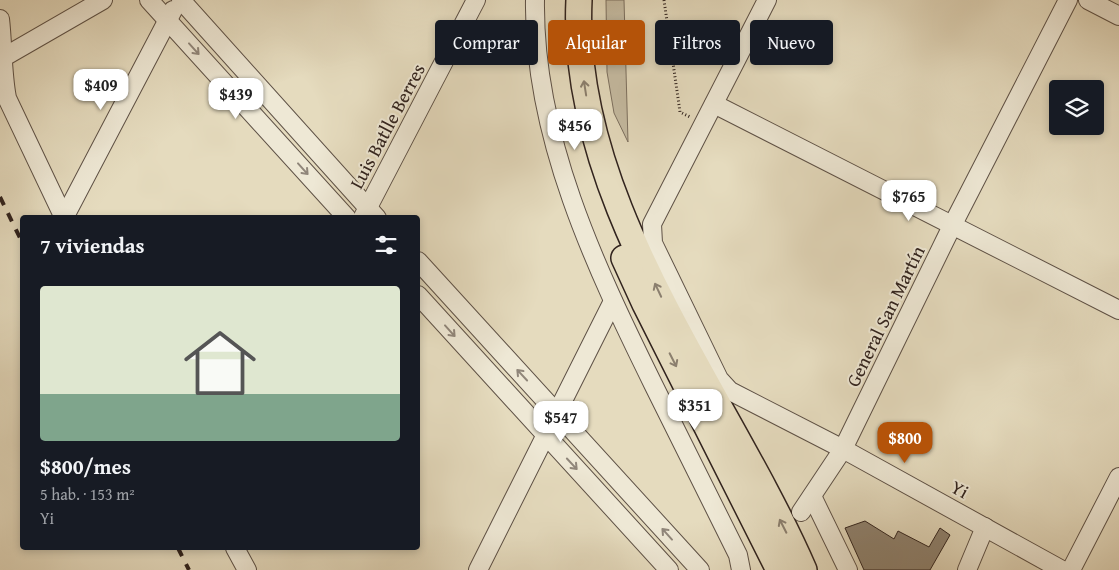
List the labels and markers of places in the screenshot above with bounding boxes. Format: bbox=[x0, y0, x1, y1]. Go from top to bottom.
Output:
pin: $409 bbox=[71, 68, 131, 111]
pin: $439 bbox=[206, 78, 266, 120]
pin: $456 bbox=[545, 108, 605, 151]
pin: $765 bbox=[879, 180, 939, 222]
pin: $351 bbox=[665, 388, 725, 431]
pin: $547 bbox=[531, 400, 591, 443]
pin: $800 bbox=[875, 422, 935, 464]

